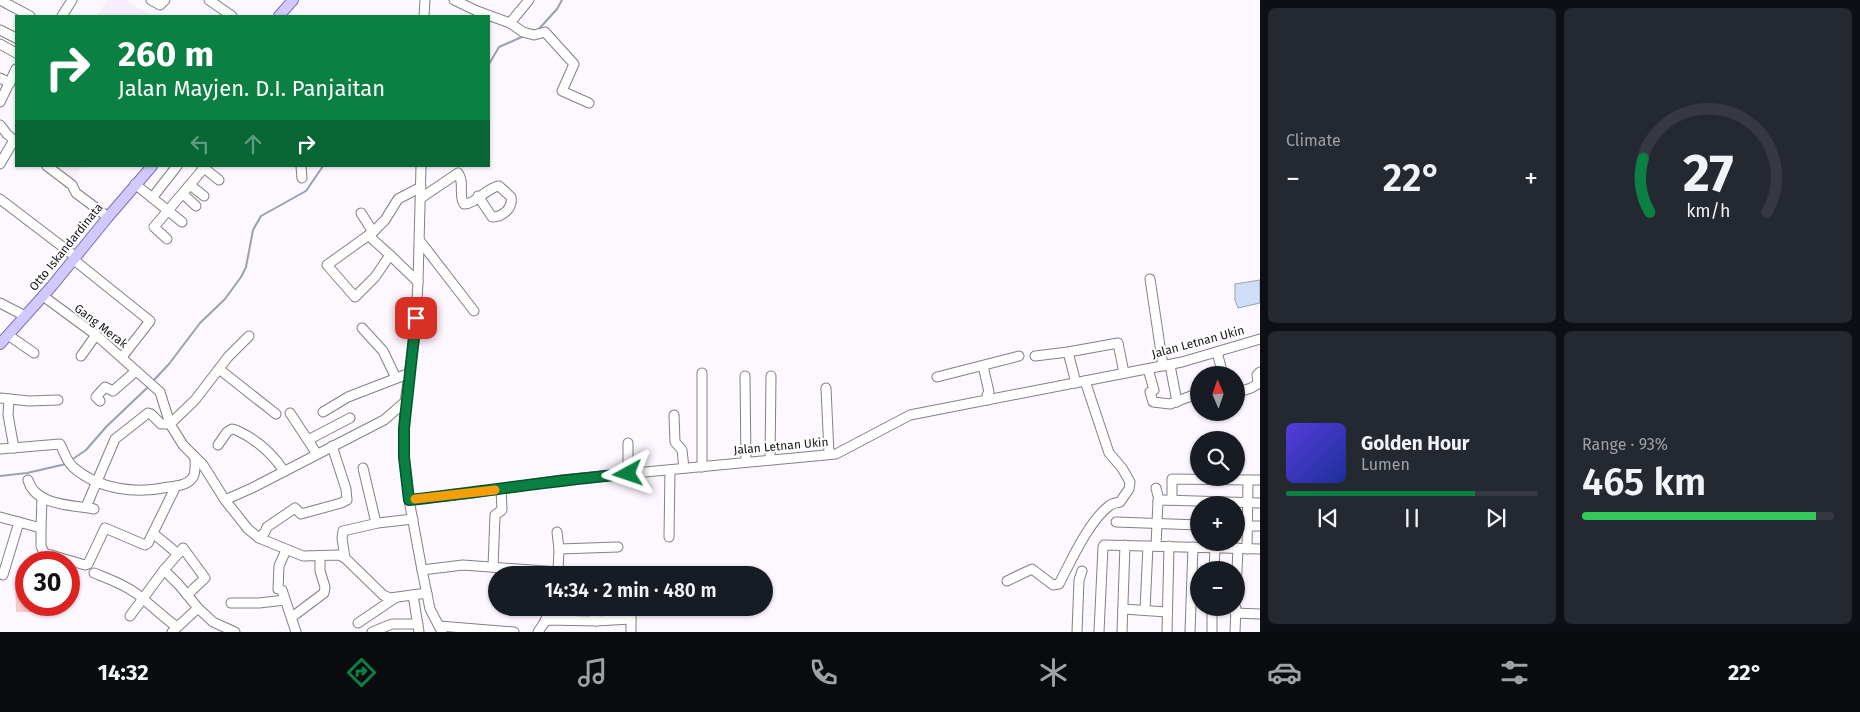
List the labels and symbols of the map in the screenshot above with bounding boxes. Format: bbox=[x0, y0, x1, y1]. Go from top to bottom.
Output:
street label: Otto Iskandardinata bbox=[26, 200, 106, 294]
pin bbox=[395, 297, 437, 339]
street label: Gang Merak bbox=[72, 301, 131, 352]
street label: Jalan Letnan Ukin bbox=[1150, 323, 1246, 361]
north arrow bbox=[1190, 366, 1245, 421]
street label: Jalan Letnan Ukin bbox=[733, 435, 829, 457]
position arrow bbox=[601, 447, 653, 499]
speed limit sign: 30 bbox=[15, 551, 80, 616]

